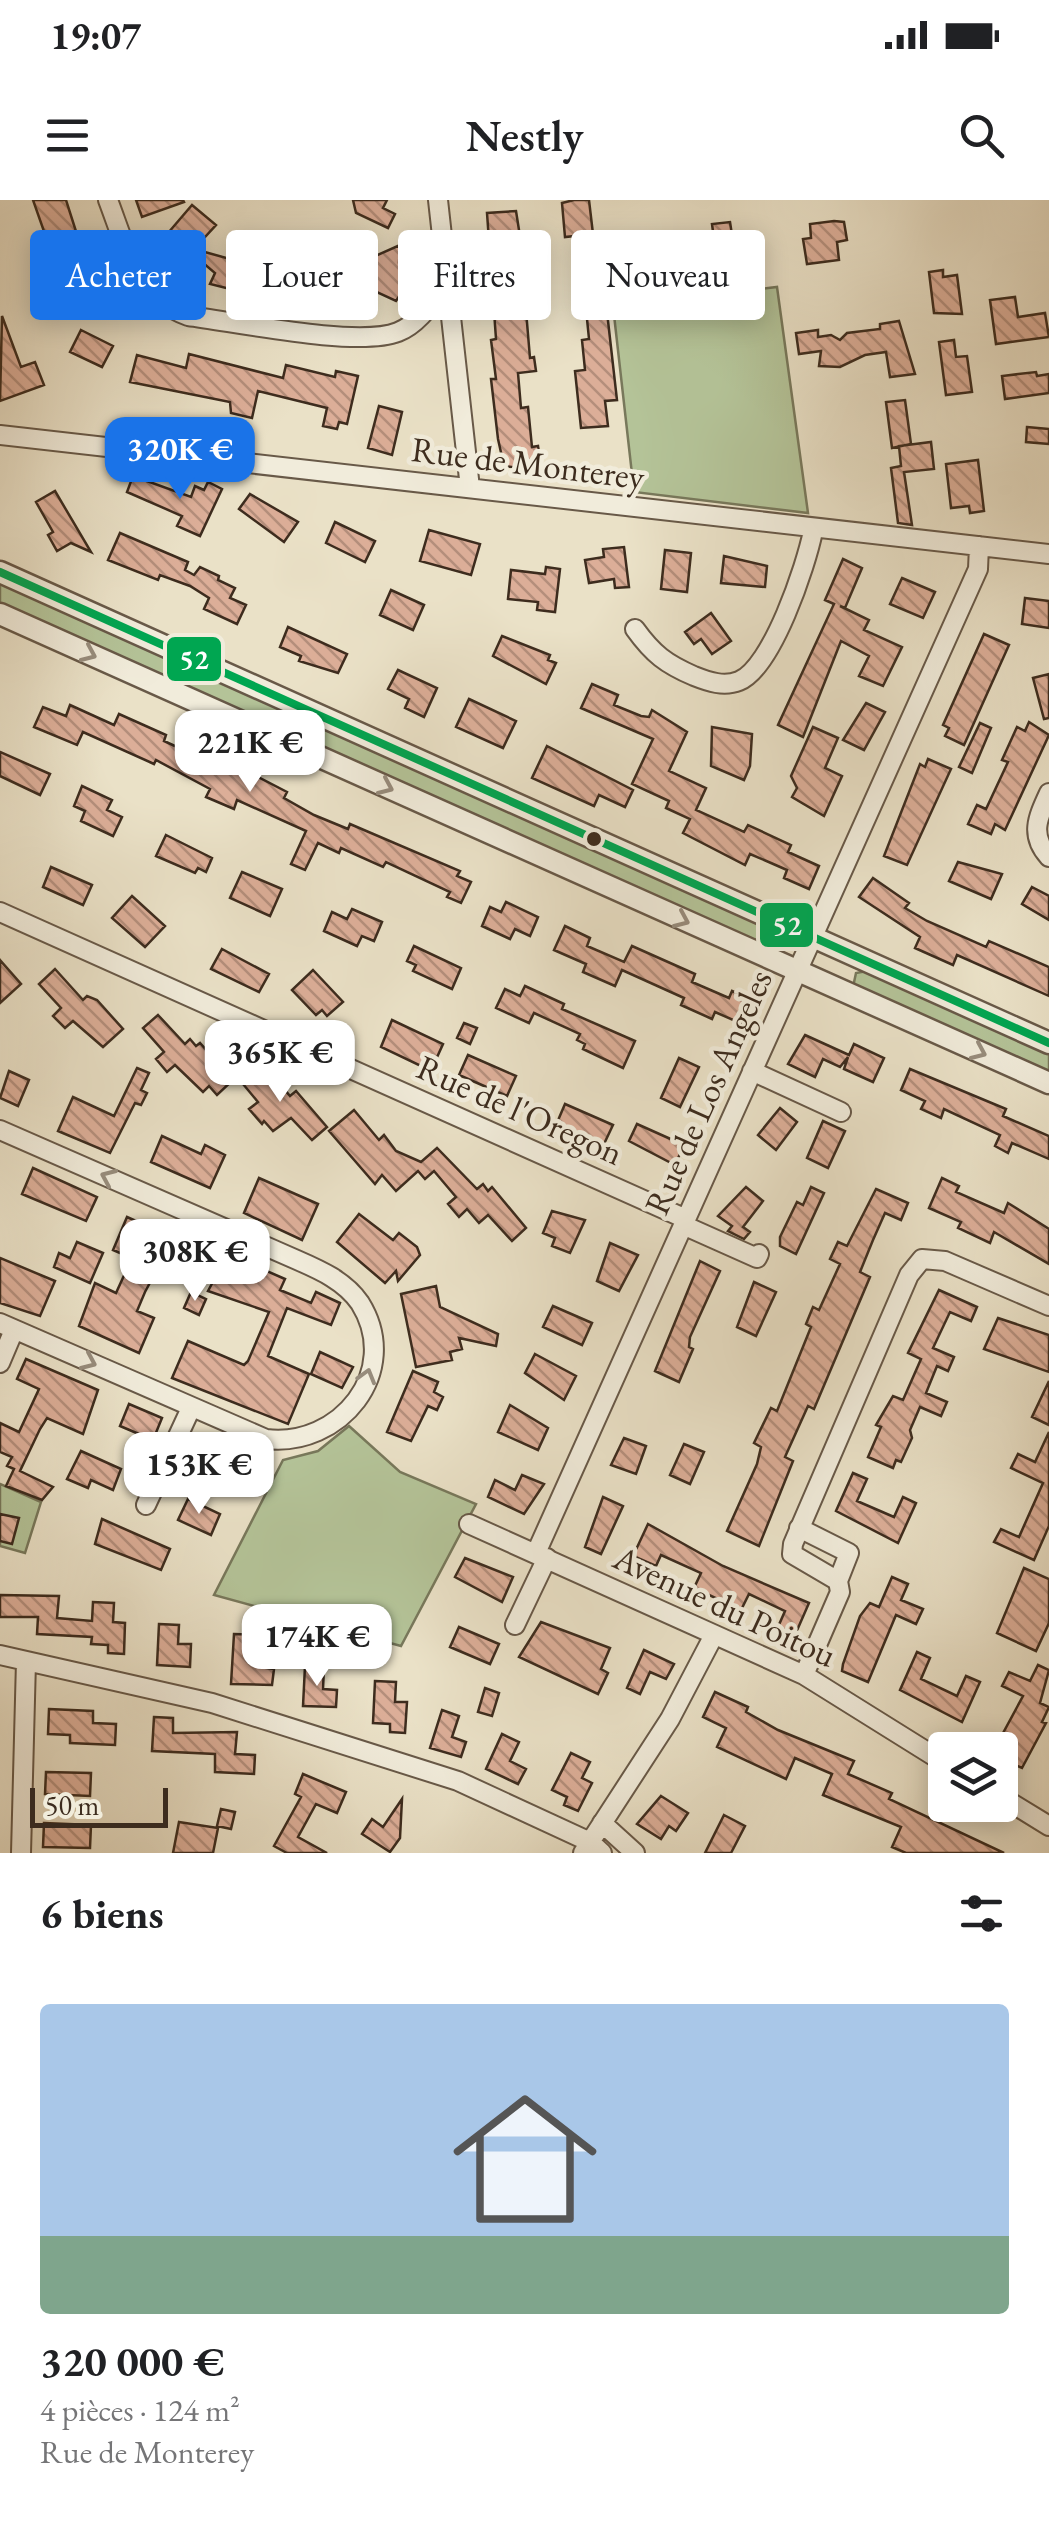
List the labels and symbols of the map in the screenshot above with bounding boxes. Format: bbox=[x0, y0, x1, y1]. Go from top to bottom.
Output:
pin: 320K € bbox=[99, 417, 261, 502]
street label: Rue de Monterey bbox=[409, 426, 648, 499]
line badge: 52 bbox=[165, 635, 223, 683]
text: 52 bbox=[179, 641, 209, 677]
one-way arrow bbox=[79, 642, 97, 662]
pin: 221K € bbox=[169, 710, 331, 795]
one-way arrow bbox=[376, 775, 394, 795]
unlabelled marker bbox=[584, 829, 604, 849]
line badge: 52 bbox=[758, 901, 815, 949]
one-way arrow bbox=[672, 907, 690, 927]
text: 52 bbox=[772, 907, 802, 943]
street label: Rue de Los Angeles bbox=[633, 962, 782, 1221]
pin: 365K € bbox=[199, 1020, 361, 1105]
one-way arrow bbox=[969, 1040, 987, 1060]
street label: Rue de l'Oregon bbox=[410, 1044, 630, 1175]
one-way arrow bbox=[100, 1169, 118, 1189]
pin: 308K € bbox=[114, 1219, 276, 1304]
one-way arrow bbox=[79, 1350, 97, 1370]
one-way arrow bbox=[356, 1368, 377, 1386]
pin: 153K € bbox=[118, 1432, 280, 1517]
street label: Avenue du Poitou bbox=[606, 1534, 844, 1677]
pin: 174K € bbox=[236, 1604, 398, 1689]
scale bar bbox=[30, 1783, 168, 1828]

